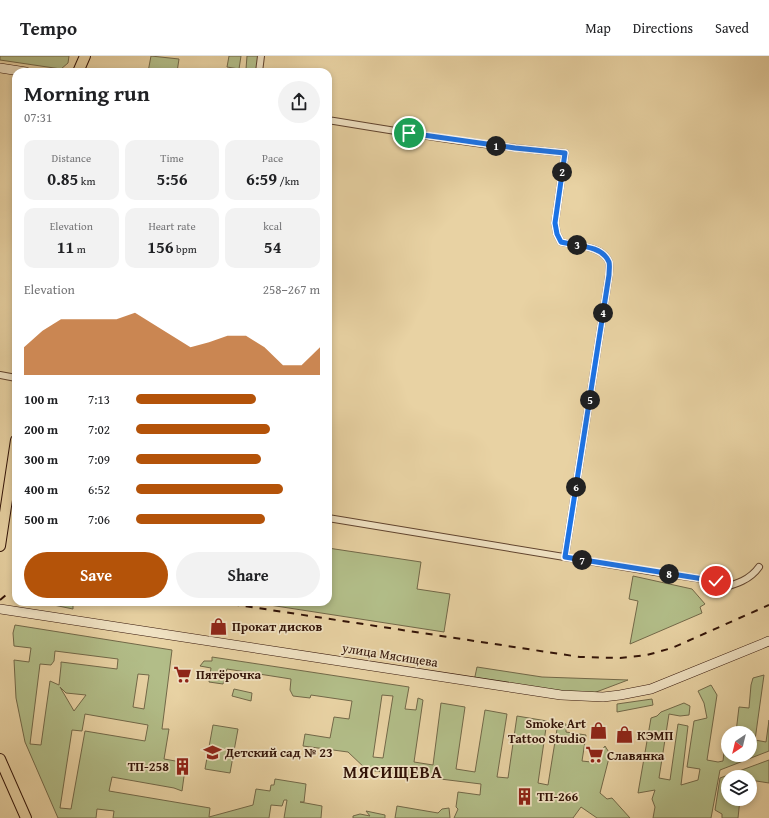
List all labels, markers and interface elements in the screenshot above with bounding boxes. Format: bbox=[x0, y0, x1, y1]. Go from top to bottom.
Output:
text: Tempo bbox=[20, 14, 77, 42]
text: Map bbox=[585, 18, 611, 38]
text: Directions bbox=[633, 18, 693, 38]
text: Saved bbox=[715, 18, 749, 38]
text: Morning run bbox=[24, 77, 150, 109]
button: share bbox=[278, 81, 320, 123]
text: 07:31 bbox=[24, 108, 52, 127]
pin bbox=[392, 116, 426, 150]
icon: arrive bbox=[398, 122, 420, 144]
pin: 1 bbox=[486, 136, 506, 156]
text: 1 bbox=[493, 138, 499, 154]
text: Distance bbox=[52, 150, 91, 166]
text: Time bbox=[160, 150, 184, 166]
text: Pace bbox=[262, 150, 283, 166]
pin: 2 bbox=[552, 162, 572, 182]
text: 2 bbox=[559, 164, 565, 180]
text: 0.85 bbox=[47, 166, 78, 191]
text: 5:56 bbox=[156, 166, 188, 191]
text: 6:59 bbox=[246, 166, 277, 191]
text: km bbox=[78, 173, 95, 189]
text: /km bbox=[277, 173, 299, 189]
text: Elevation bbox=[50, 218, 93, 234]
text: Heart rate bbox=[148, 218, 196, 234]
text: kcal bbox=[263, 218, 282, 234]
text: 11 bbox=[57, 234, 74, 259]
text: 156 bbox=[147, 234, 174, 259]
text: 54 bbox=[264, 234, 281, 259]
pin: 3 bbox=[567, 235, 587, 255]
text: 3 bbox=[574, 237, 580, 253]
text: m bbox=[74, 241, 86, 257]
text: bpm bbox=[174, 241, 197, 257]
text: Elevation bbox=[24, 280, 75, 299]
text: 258–267 m bbox=[263, 280, 320, 299]
pin: 4 bbox=[593, 303, 613, 323]
text: 4 bbox=[600, 305, 606, 321]
text: 100 m bbox=[24, 390, 58, 409]
text: 7:13 bbox=[88, 390, 110, 409]
pin: 5 bbox=[580, 390, 600, 410]
text: 5 bbox=[587, 392, 593, 408]
text: 200 m bbox=[24, 420, 58, 439]
text: 7:02 bbox=[88, 420, 110, 439]
text: 300 m bbox=[24, 450, 58, 469]
text: 7:09 bbox=[88, 450, 110, 469]
pin: 6 bbox=[566, 477, 586, 497]
text: 6 bbox=[573, 479, 579, 495]
text: 400 m bbox=[24, 480, 58, 499]
text: 6:52 bbox=[88, 480, 110, 499]
text: 500 m bbox=[24, 510, 58, 529]
text: 7:06 bbox=[88, 510, 110, 529]
pin: 7 bbox=[572, 550, 592, 570]
button: Save bbox=[24, 552, 168, 598]
button: Share bbox=[176, 552, 320, 598]
text: 7 bbox=[579, 552, 585, 568]
pin: 8 bbox=[659, 564, 679, 584]
pin bbox=[699, 564, 733, 598]
text: 8 bbox=[666, 566, 672, 582]
icon: check bbox=[705, 570, 727, 592]
shop icon: Прокат дисков bbox=[209, 616, 229, 636]
place label: Прокат дисков bbox=[232, 617, 323, 636]
street label: улица Мясищева bbox=[340, 638, 440, 672]
supermarket icon: Пятёрочка bbox=[173, 664, 193, 684]
place label: Пятёрочка bbox=[196, 665, 262, 684]
place label: Smoke Art Tattoo Studio bbox=[508, 714, 586, 748]
shop icon: Smoke Art Tattoo Studio bbox=[589, 720, 609, 740]
shop icon: КЭМП bbox=[614, 725, 634, 745]
place label: КЭМП bbox=[637, 726, 674, 745]
north arrow bbox=[721, 726, 757, 762]
map controls bbox=[721, 726, 757, 806]
school or university icon: Детский сад № 23 bbox=[202, 742, 222, 762]
place label: Детский сад № 23 bbox=[224, 743, 333, 762]
supermarket icon: Славянка bbox=[584, 745, 604, 765]
place label: Славянка bbox=[607, 746, 665, 765]
building icon: ТП-258 bbox=[172, 756, 192, 776]
place label: ТП-258 bbox=[128, 757, 169, 776]
district label: МЯСИЩЕВА bbox=[343, 759, 443, 784]
button: layers bbox=[721, 770, 757, 806]
building icon: ТП-266 bbox=[514, 786, 534, 806]
place label: ТП-266 bbox=[537, 787, 579, 806]

